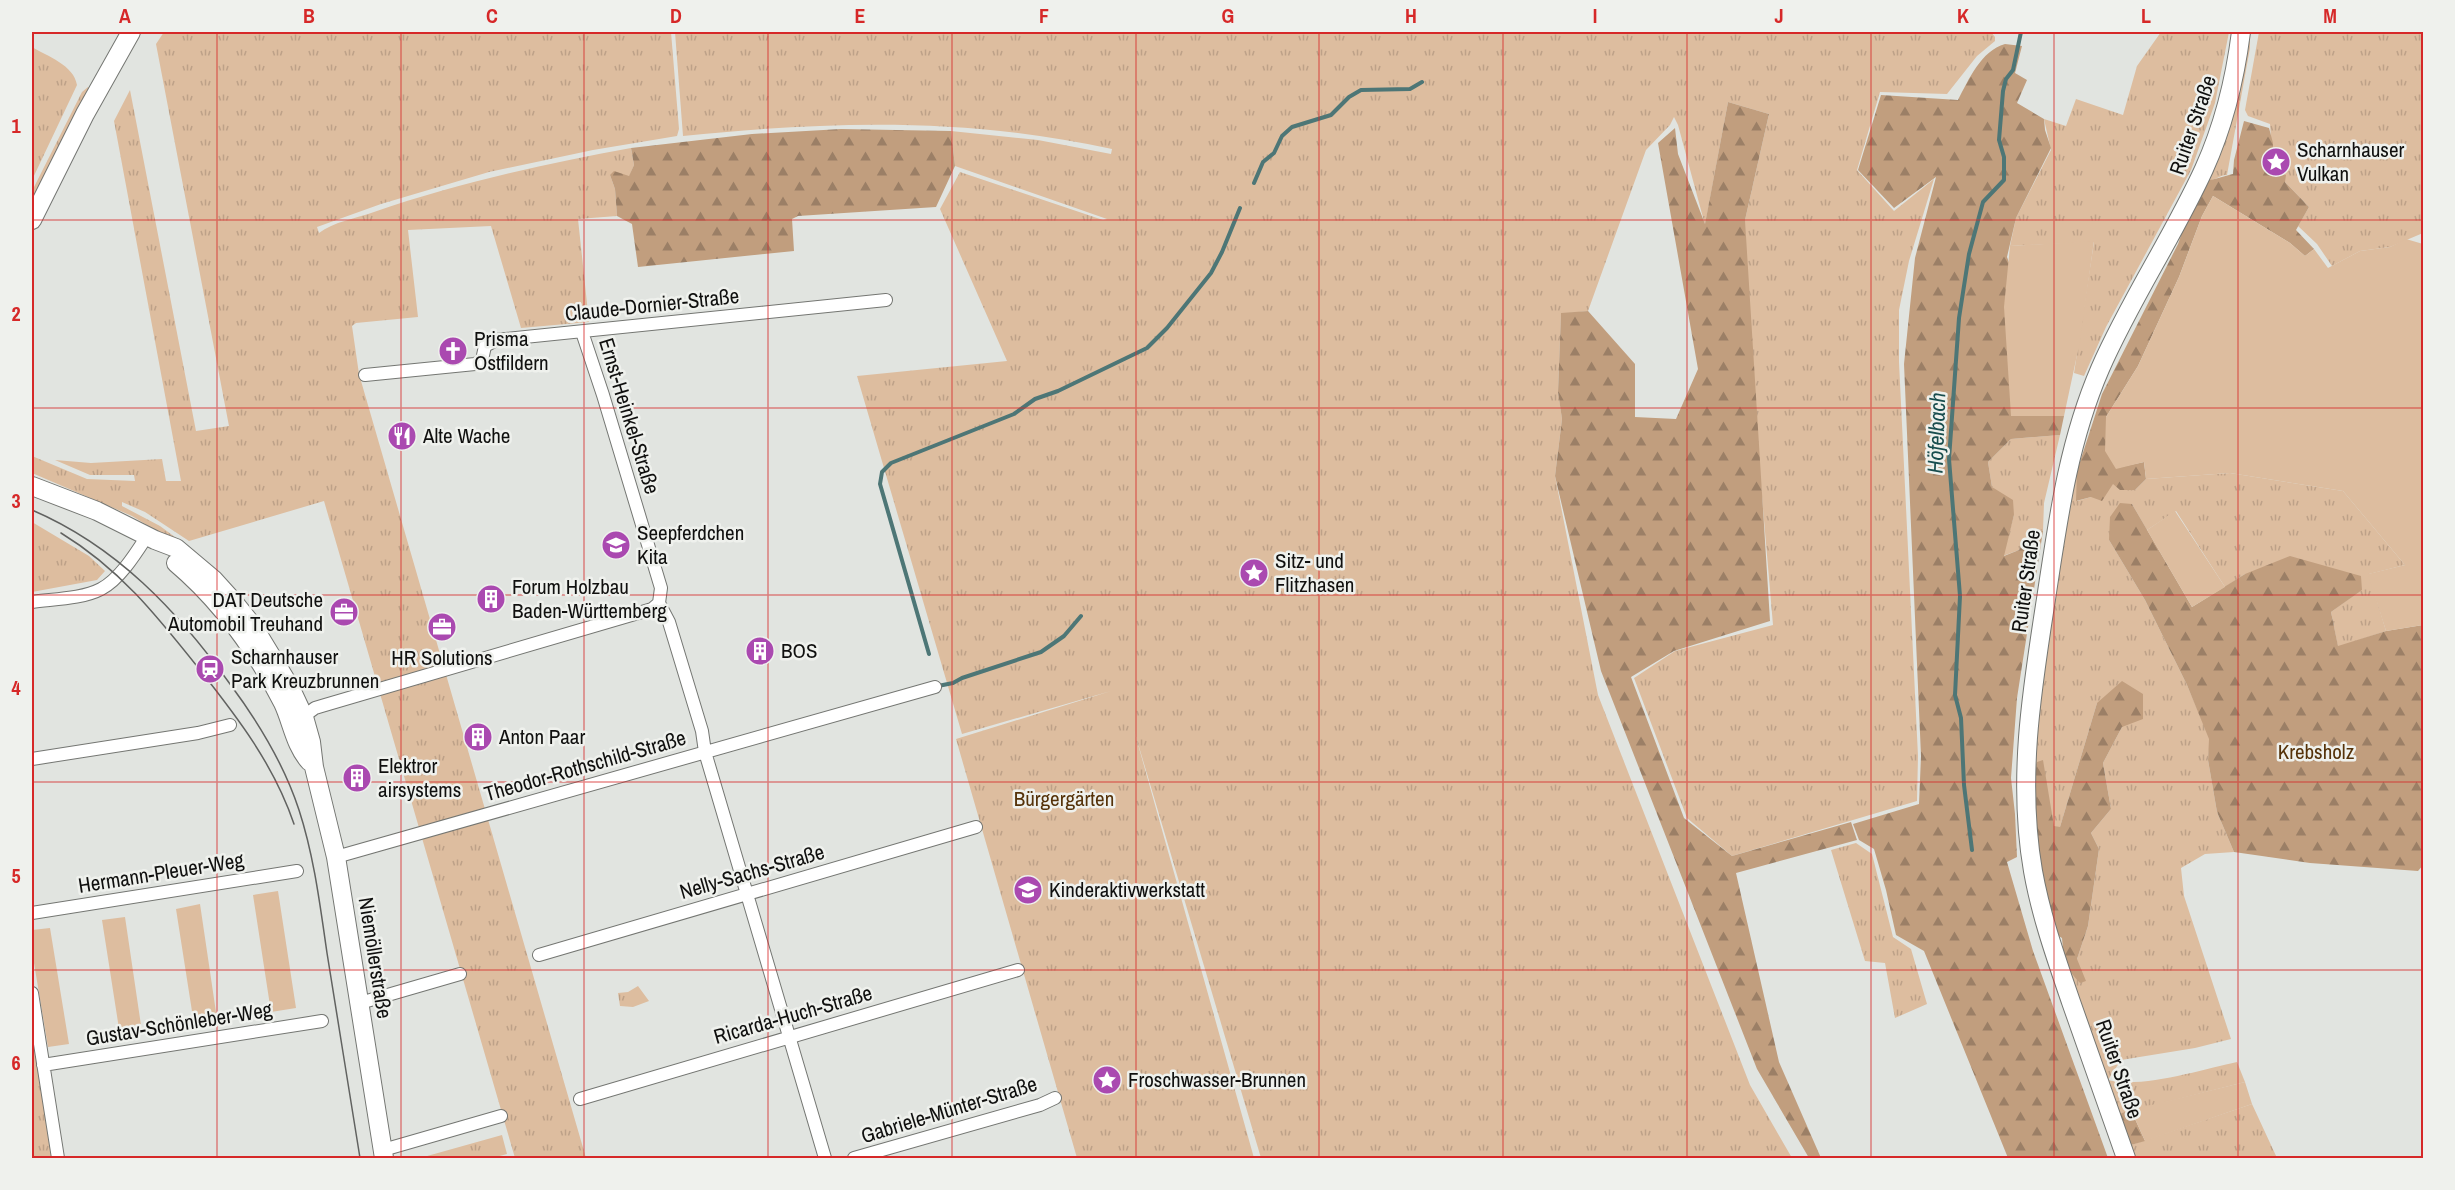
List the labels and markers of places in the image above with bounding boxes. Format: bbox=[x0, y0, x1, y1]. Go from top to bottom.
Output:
place label: Scharnhauser Vulkan bbox=[2297, 135, 2404, 188]
place icon: Scharnhauser Vulkan bbox=[2260, 146, 2292, 178]
place label: Prisma Ostfildern bbox=[474, 324, 549, 377]
church icon: Prisma Ostfildern bbox=[437, 335, 469, 367]
restaurant icon: Alte Wache bbox=[386, 420, 418, 452]
place label: Alte Wache bbox=[422, 421, 510, 450]
place label: Seepferdchen Kita bbox=[637, 518, 744, 571]
school or university icon: Seepferdchen Kita bbox=[600, 529, 632, 561]
place label: Sitz- und Flitzhasen bbox=[1275, 546, 1354, 599]
place icon: Sitz- und Flitzhasen bbox=[1238, 557, 1270, 589]
place label: Forum Holzbau Baden-Württemberg bbox=[512, 572, 667, 625]
building icon: Forum Holzbau Baden-Württemberg bbox=[475, 583, 507, 615]
place label: DAT Deutsche Automobil Treuhand bbox=[167, 585, 323, 638]
office icon: DAT Deutsche Automobil Treuhand bbox=[328, 596, 360, 628]
office icon: HR Solutions bbox=[426, 611, 458, 643]
building icon: BOS bbox=[744, 635, 776, 667]
place label: BOS bbox=[781, 636, 817, 665]
place label: Scharnhauser Park Kreuzbrunnen bbox=[231, 642, 379, 695]
place label: HR Solutions bbox=[391, 643, 493, 672]
station icon: Scharnhauser Park Kreuzbrunnen bbox=[194, 653, 226, 685]
building icon: Anton Paar bbox=[462, 721, 494, 753]
place label: Anton Paar bbox=[498, 722, 585, 751]
place label: Elektror airsystems bbox=[378, 751, 461, 804]
building icon: Elektror airsystems bbox=[341, 762, 373, 794]
school or university icon: Kinderaktivwerkstatt bbox=[1012, 874, 1044, 906]
place label: Kinderaktivwerkstatt bbox=[1049, 875, 1205, 904]
place icon: Froschwasser-Brunnen bbox=[1091, 1064, 1123, 1096]
place label: Froschwasser-Brunnen bbox=[1128, 1065, 1306, 1094]

